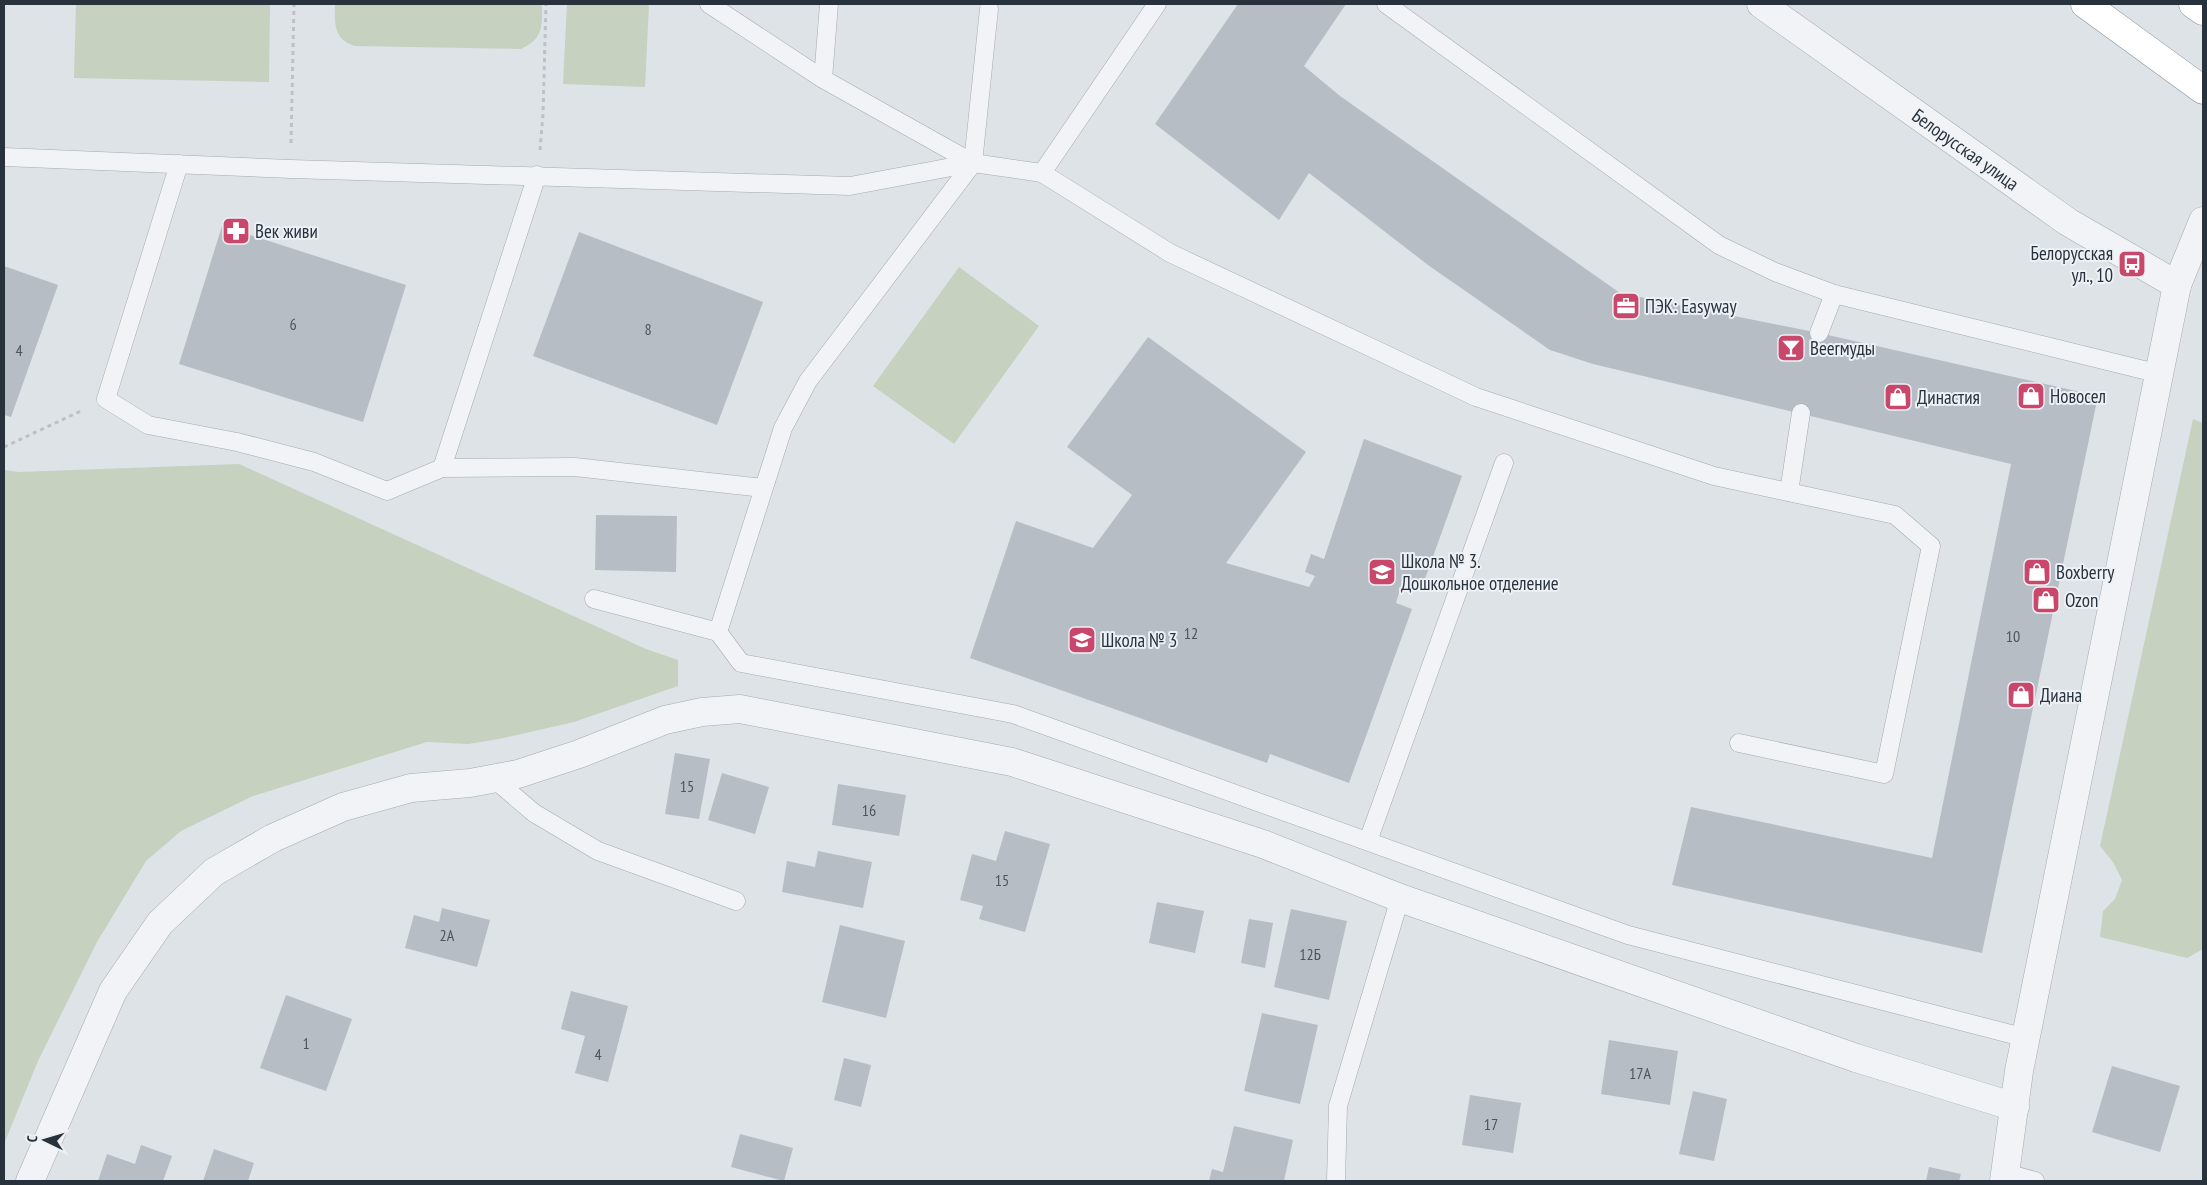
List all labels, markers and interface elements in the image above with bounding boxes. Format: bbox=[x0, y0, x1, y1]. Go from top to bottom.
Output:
street label: Белорусская улица bbox=[1908, 103, 2024, 195]
pharmacy icon: Век живи bbox=[221, 216, 251, 246]
place label: Век живи bbox=[255, 219, 318, 243]
place label: Белорусская ул., 10 bbox=[2030, 241, 2113, 287]
bus stop icon: Белорусская ул., 10 bbox=[2117, 249, 2147, 279]
office icon: ПЭК: Easyway bbox=[1611, 291, 1641, 321]
place label: ПЭК: Easyway bbox=[1645, 294, 1737, 318]
house number: 6 bbox=[289, 314, 297, 334]
house number: 8 bbox=[644, 319, 652, 339]
bar icon: Beerмуды bbox=[1776, 333, 1806, 363]
place label: Beerмуды bbox=[1810, 336, 1875, 360]
house number: 4 bbox=[15, 340, 23, 360]
shop icon: Новосел bbox=[2016, 381, 2046, 411]
shop icon: Династия bbox=[1883, 382, 1913, 412]
place label: Новосел bbox=[2050, 384, 2106, 408]
place label: Династия bbox=[1917, 385, 1980, 409]
place label: Школа № 3. Дошкольное отделение bbox=[1401, 549, 1559, 595]
school or university icon: Школа № 3. Дошкольное отделение bbox=[1367, 557, 1397, 587]
shop icon: Boxberry bbox=[2022, 557, 2052, 587]
place label: Boxberry bbox=[2056, 560, 2115, 584]
shop icon: Ozon bbox=[2031, 585, 2061, 615]
place label: Ozon bbox=[2065, 588, 2098, 612]
house number: 12 bbox=[1184, 623, 1198, 643]
school or university icon: Школа № 3 bbox=[1067, 625, 1097, 655]
house number: 10 bbox=[2006, 626, 2020, 646]
place label: Школа № 3 bbox=[1101, 628, 1177, 652]
shop icon: Диана bbox=[2006, 680, 2036, 710]
place label: Диана bbox=[2040, 683, 2082, 707]
house number: 15 bbox=[680, 776, 694, 796]
house number: 16 bbox=[862, 800, 876, 820]
house number: 15 bbox=[995, 870, 1009, 890]
house number: 2А bbox=[440, 925, 455, 945]
house number: 12Б bbox=[1299, 944, 1321, 964]
house number: 1 bbox=[302, 1033, 310, 1053]
house number: 4 bbox=[594, 1044, 602, 1064]
house number: 17А bbox=[1629, 1063, 1651, 1083]
house number: 17 bbox=[1484, 1114, 1498, 1134]
north arrow bbox=[20, 1115, 70, 1165]
text: С bbox=[23, 1134, 41, 1143]

